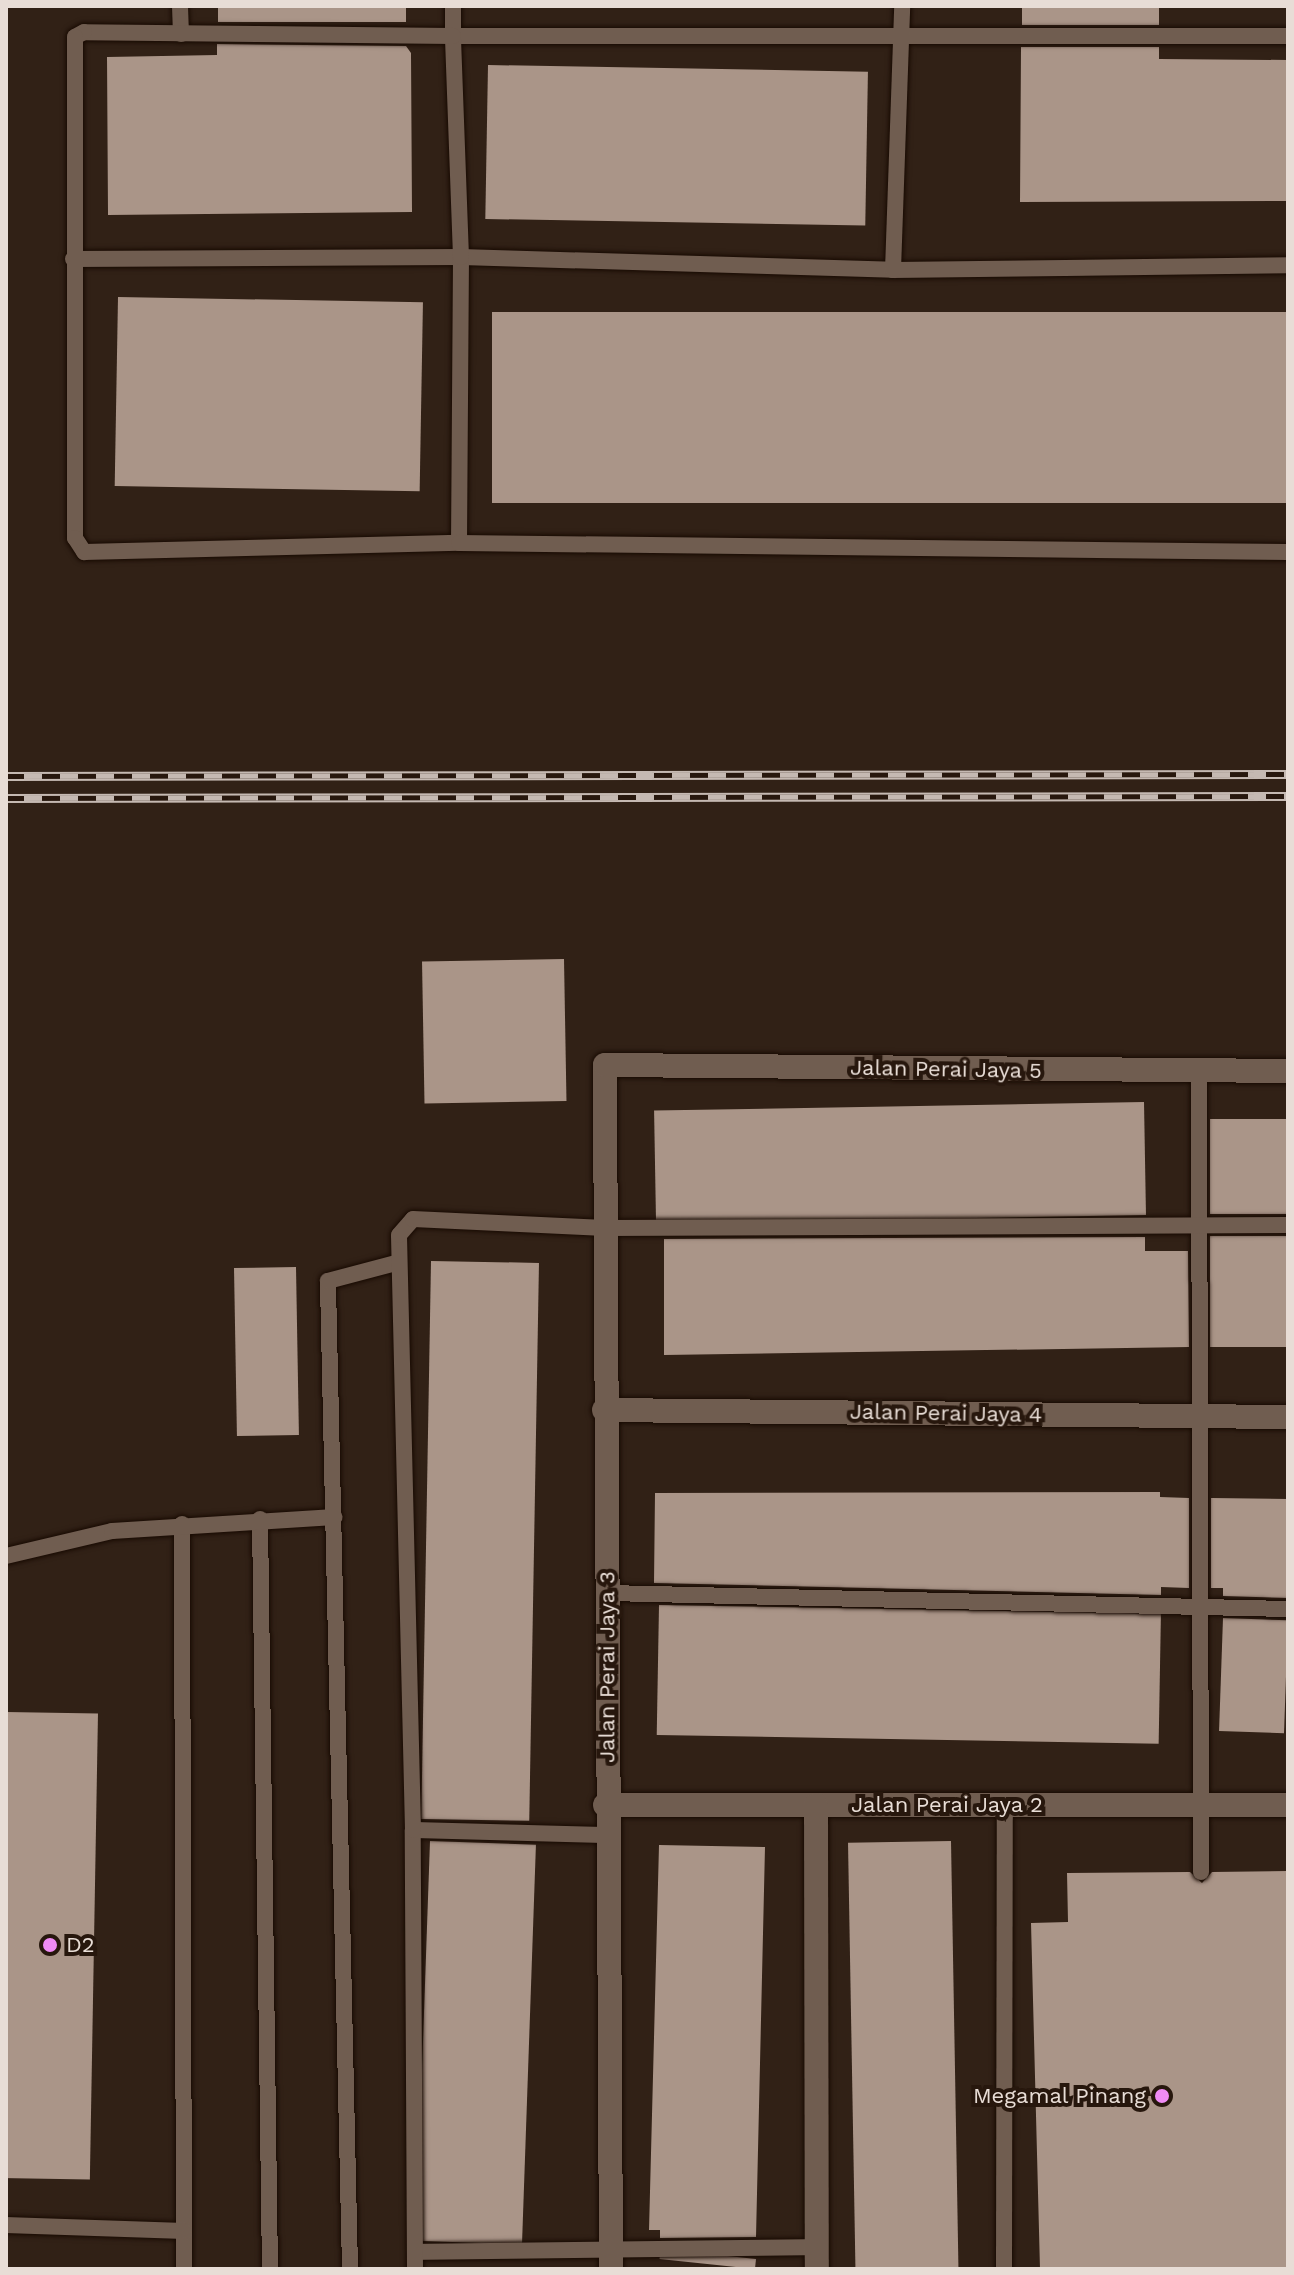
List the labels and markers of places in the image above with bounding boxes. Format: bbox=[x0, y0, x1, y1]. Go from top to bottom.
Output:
place label: D2 bbox=[66, 1932, 95, 1958]
marker: D2 bbox=[41, 1936, 59, 1954]
place label: Megamal Pinang bbox=[972, 2083, 1146, 2109]
marker: Megamal Pinang bbox=[1153, 2087, 1171, 2105]

